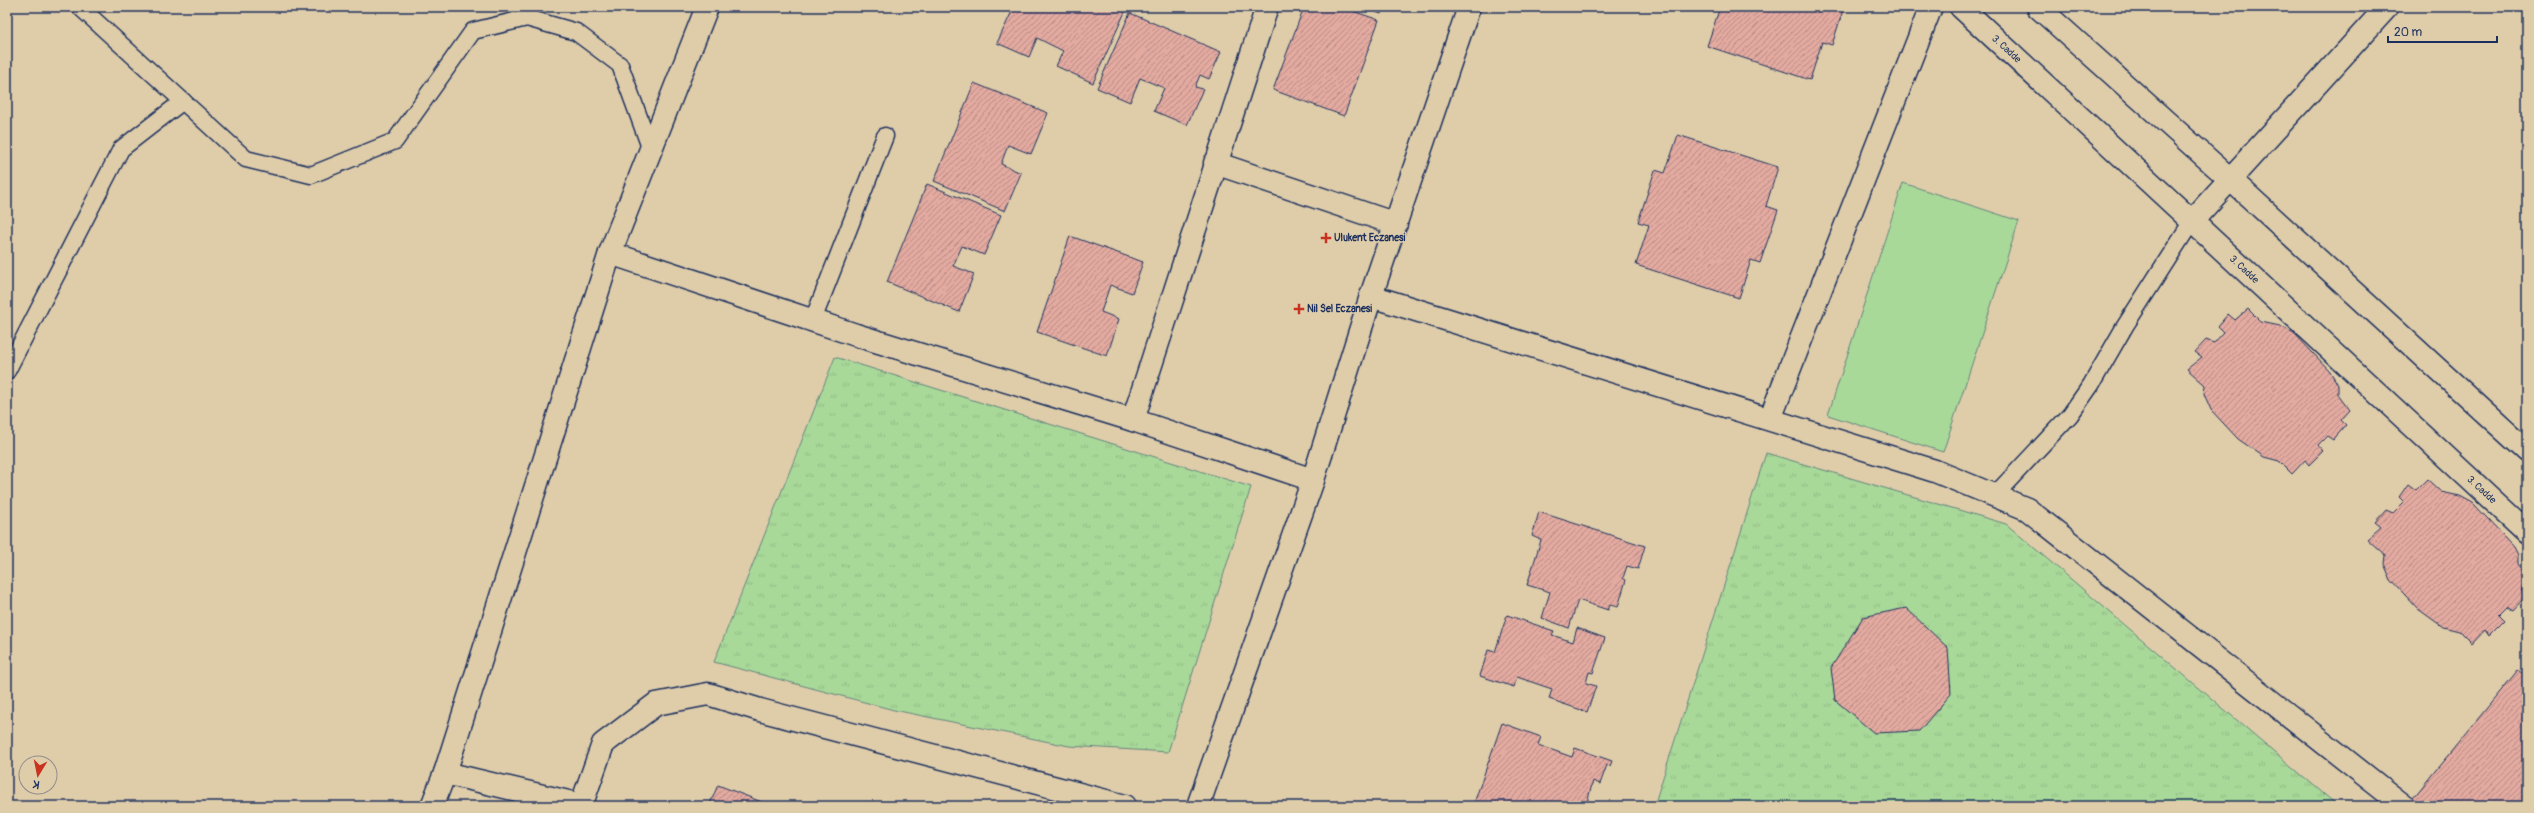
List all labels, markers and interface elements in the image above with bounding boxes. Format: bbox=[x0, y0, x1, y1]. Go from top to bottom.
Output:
scale bar bbox=[2388, 18, 2497, 44]
text: 20 m bbox=[2394, 25, 2423, 40]
street label: 3. Cadde bbox=[1989, 33, 2024, 66]
place label: Ulukent Eczanesi bbox=[1334, 232, 1406, 244]
marker: Ulukent Eczanesi bbox=[1321, 233, 1331, 243]
street label: 3. Cadde bbox=[2227, 253, 2261, 286]
place label: Nil Sel Eczanesi bbox=[1307, 303, 1372, 315]
marker: Nil Sel Eczanesi bbox=[1294, 304, 1304, 314]
street label: 3. Cadde bbox=[2464, 473, 2499, 506]
north arrow bbox=[18, 755, 58, 795]
text: K bbox=[32, 777, 41, 791]

